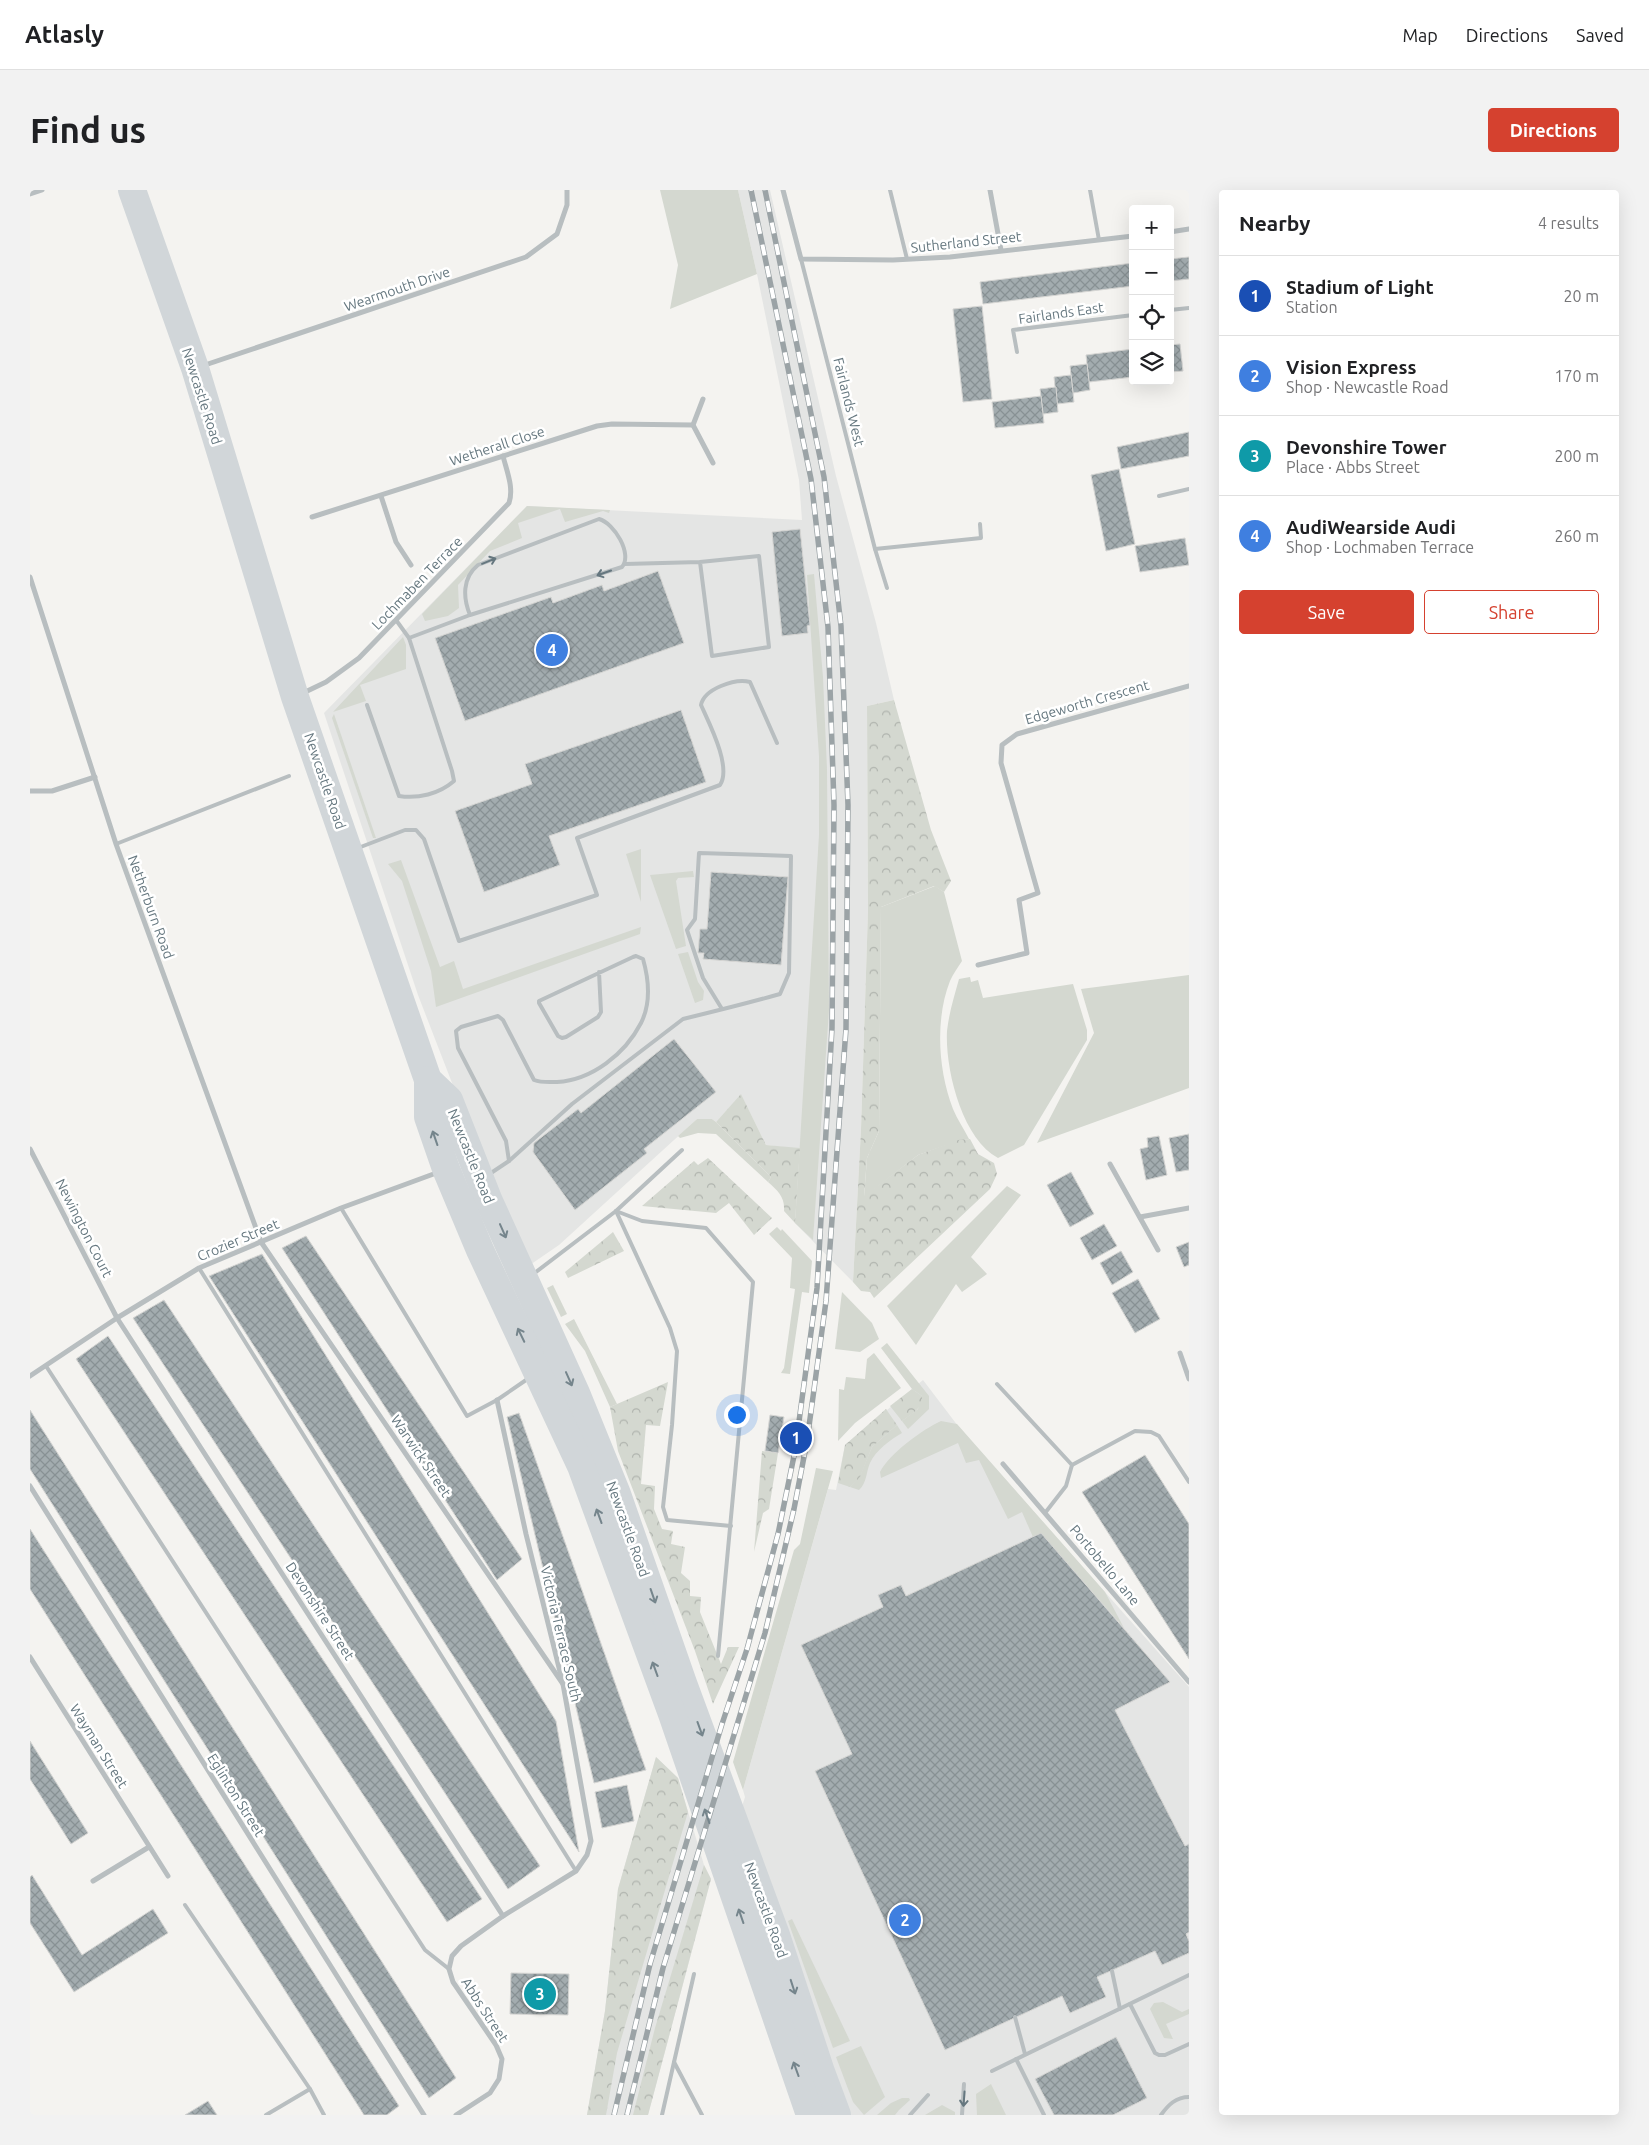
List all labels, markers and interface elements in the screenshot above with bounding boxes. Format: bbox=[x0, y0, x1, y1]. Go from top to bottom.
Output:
text: Atlasly bbox=[25, 21, 104, 48]
text: Map bbox=[1402, 25, 1438, 45]
text: Directions bbox=[1466, 25, 1548, 45]
text: Saved bbox=[1576, 25, 1624, 45]
button: Directions bbox=[1488, 108, 1619, 152]
text: Find us bbox=[30, 110, 146, 150]
map controls bbox=[1129, 205, 1174, 385]
button: + bbox=[1129, 205, 1174, 250]
text: Nearby bbox=[1239, 211, 1310, 235]
text: 4 results bbox=[1538, 214, 1599, 232]
street label: Sutherland Street bbox=[910, 228, 1023, 256]
button: − bbox=[1129, 250, 1174, 295]
street label: Wearmouth Drive bbox=[342, 263, 452, 315]
text: Stadium of Light bbox=[1286, 276, 1434, 298]
text: 1 bbox=[1250, 287, 1260, 305]
text: 20 m bbox=[1563, 287, 1599, 305]
button: locate bbox=[1129, 295, 1174, 340]
text: Station bbox=[1286, 298, 1338, 316]
street label: Fairlands East bbox=[1017, 299, 1105, 327]
button: layers bbox=[1129, 340, 1174, 385]
street label: Newcastle Road bbox=[179, 346, 225, 446]
street label: Fairlands West bbox=[830, 356, 868, 449]
text: Vision Express bbox=[1286, 356, 1416, 378]
text: 2 bbox=[1250, 367, 1260, 385]
text: 170 m bbox=[1554, 367, 1599, 385]
text: Shop · Newcastle Road bbox=[1286, 378, 1449, 396]
street label: Wetherall Close bbox=[447, 423, 547, 469]
text: Devonshire Tower bbox=[1286, 436, 1447, 458]
text: 3 bbox=[1250, 447, 1260, 465]
text: 200 m bbox=[1554, 447, 1599, 465]
text: Place · Abbs Street bbox=[1286, 458, 1420, 476]
text: AudiWearside Audi bbox=[1286, 516, 1456, 538]
text: 4 bbox=[1250, 527, 1260, 545]
text: 260 m bbox=[1554, 527, 1599, 545]
street label: Lochmaben Terrace bbox=[369, 533, 465, 633]
text: Shop · Lochmaben Terrace bbox=[1286, 538, 1474, 556]
one-way arrow bbox=[480, 556, 496, 565]
one-way arrow bbox=[596, 569, 612, 579]
button: Save bbox=[1239, 590, 1414, 634]
button: Share bbox=[1424, 590, 1599, 634]
pin: 4 bbox=[536, 631, 568, 669]
street label: Edgeworth Crescent bbox=[1023, 677, 1151, 727]
street label: Newcastle Road bbox=[301, 731, 349, 831]
street label: Netherburn Road bbox=[125, 853, 177, 961]
street label: Newcastle Road bbox=[445, 1106, 497, 1206]
one-way arrow bbox=[430, 1130, 439, 1146]
street label: Newington Court bbox=[52, 1176, 116, 1280]
street label: Crozier Street bbox=[195, 1215, 282, 1264]
one-way arrow bbox=[498, 1223, 508, 1238]
one-way arrow bbox=[515, 1328, 525, 1343]
one-way arrow bbox=[565, 1371, 575, 1386]
your location bbox=[724, 1402, 750, 1428]
street label: Warwick Street bbox=[388, 1412, 455, 1501]
pin: 1 bbox=[780, 1419, 812, 1457]
street label: Newcastle Road bbox=[603, 1479, 653, 1579]
one-way arrow bbox=[594, 1509, 603, 1524]
street label: Portobello Lane bbox=[1067, 1522, 1143, 1608]
street label: Devonshire Street bbox=[282, 1559, 358, 1663]
street label: Victoria Terrace South bbox=[538, 1564, 584, 1704]
one-way arrow bbox=[649, 1588, 658, 1604]
one-way arrow bbox=[650, 1661, 659, 1677]
street label: Wayman Street bbox=[67, 1701, 132, 1791]
one-way arrow bbox=[696, 1720, 705, 1736]
street label: Eglinton Street bbox=[204, 1751, 268, 1840]
one-way arrow bbox=[702, 1809, 711, 1825]
street label: Newcastle Road bbox=[741, 1860, 791, 1960]
pin: 2 bbox=[889, 1901, 921, 1939]
one-way arrow bbox=[736, 1908, 745, 1924]
street label: Abbs Street bbox=[458, 1975, 512, 2046]
pin: 3 bbox=[524, 1975, 556, 2013]
one-way arrow bbox=[789, 1979, 798, 1994]
one-way arrow bbox=[791, 2061, 800, 2077]
one-way arrow bbox=[959, 2091, 968, 2107]

